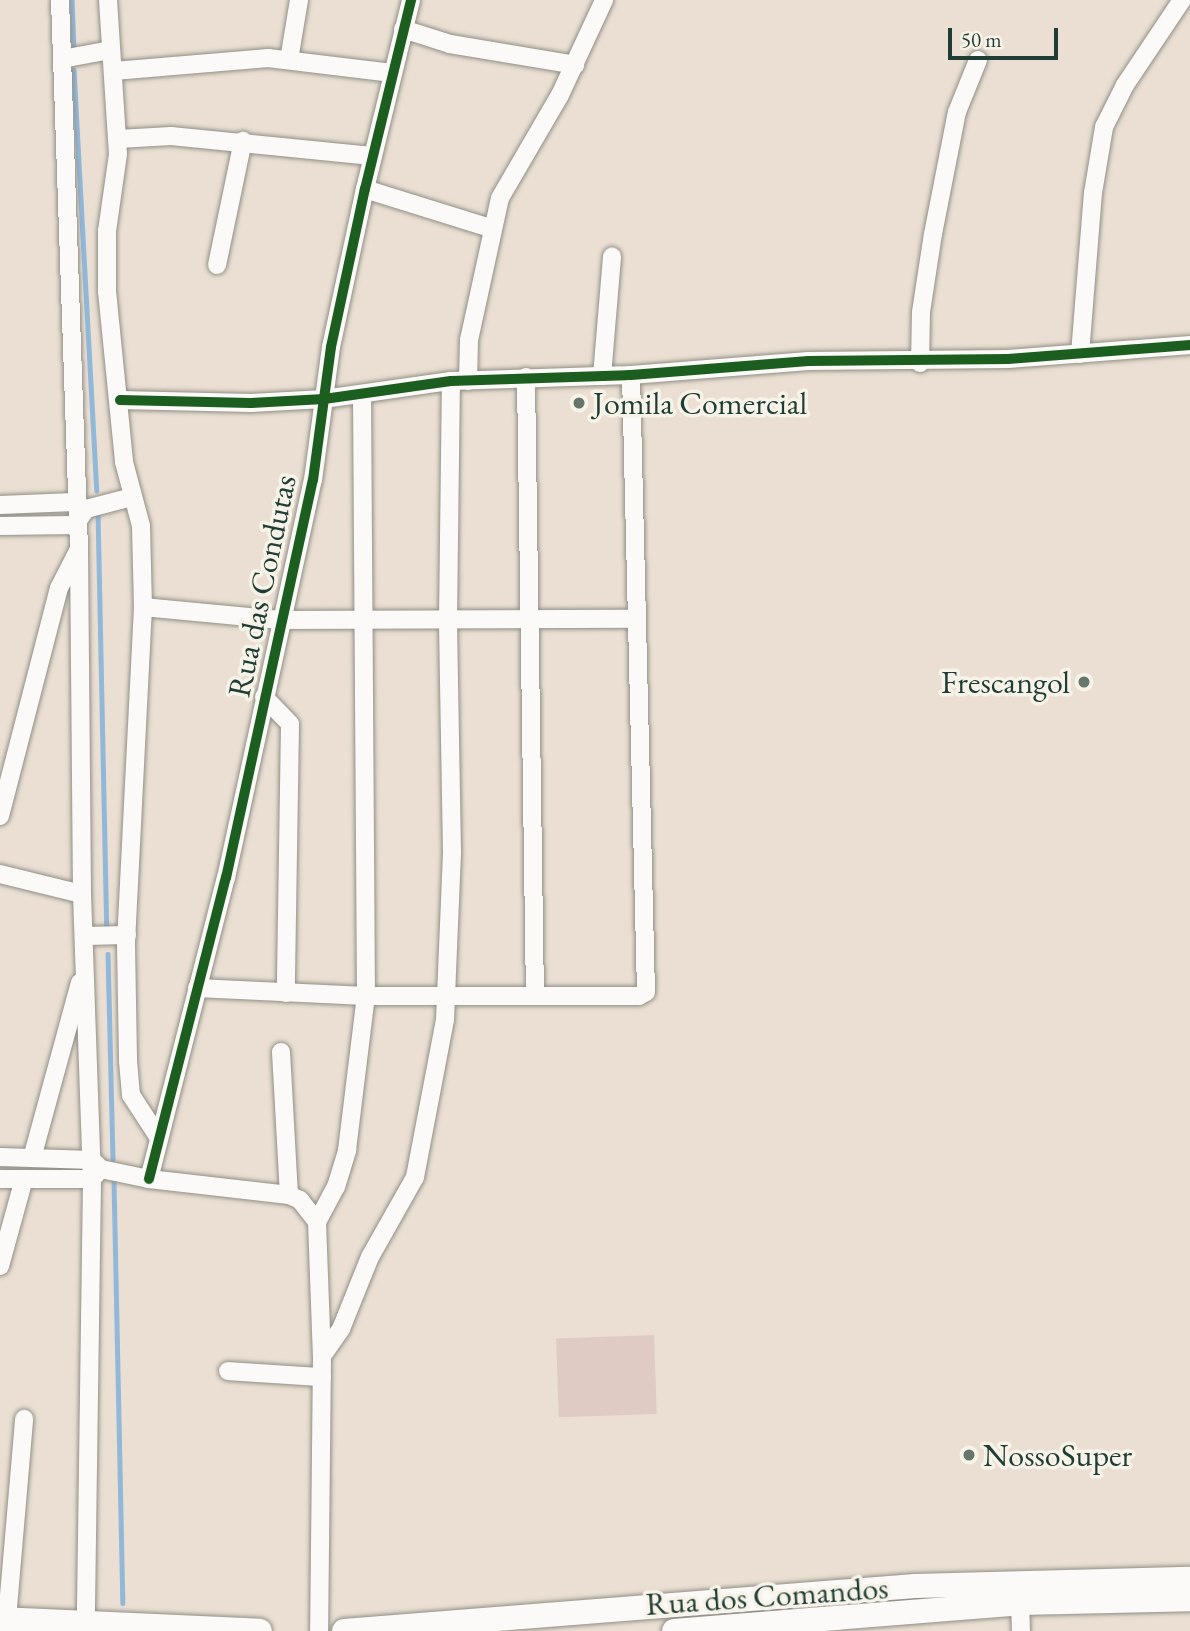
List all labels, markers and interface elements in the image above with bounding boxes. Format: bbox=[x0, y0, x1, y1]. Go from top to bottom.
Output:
scale bar bbox=[952, 14, 1062, 58]
text: 50 m bbox=[961, 26, 1002, 53]
place label: Jomila Comercial bbox=[593, 384, 807, 422]
marker: Jomila Comercial bbox=[571, 395, 587, 411]
street label: Rua das Condutas bbox=[220, 471, 304, 701]
place label: Frescangol bbox=[941, 663, 1070, 701]
marker: Frescangol bbox=[1076, 674, 1092, 690]
place label: NossoSuper bbox=[983, 1436, 1132, 1474]
marker: NossoSuper bbox=[961, 1447, 977, 1463]
street label: Rua dos Comandos bbox=[644, 1568, 890, 1624]

